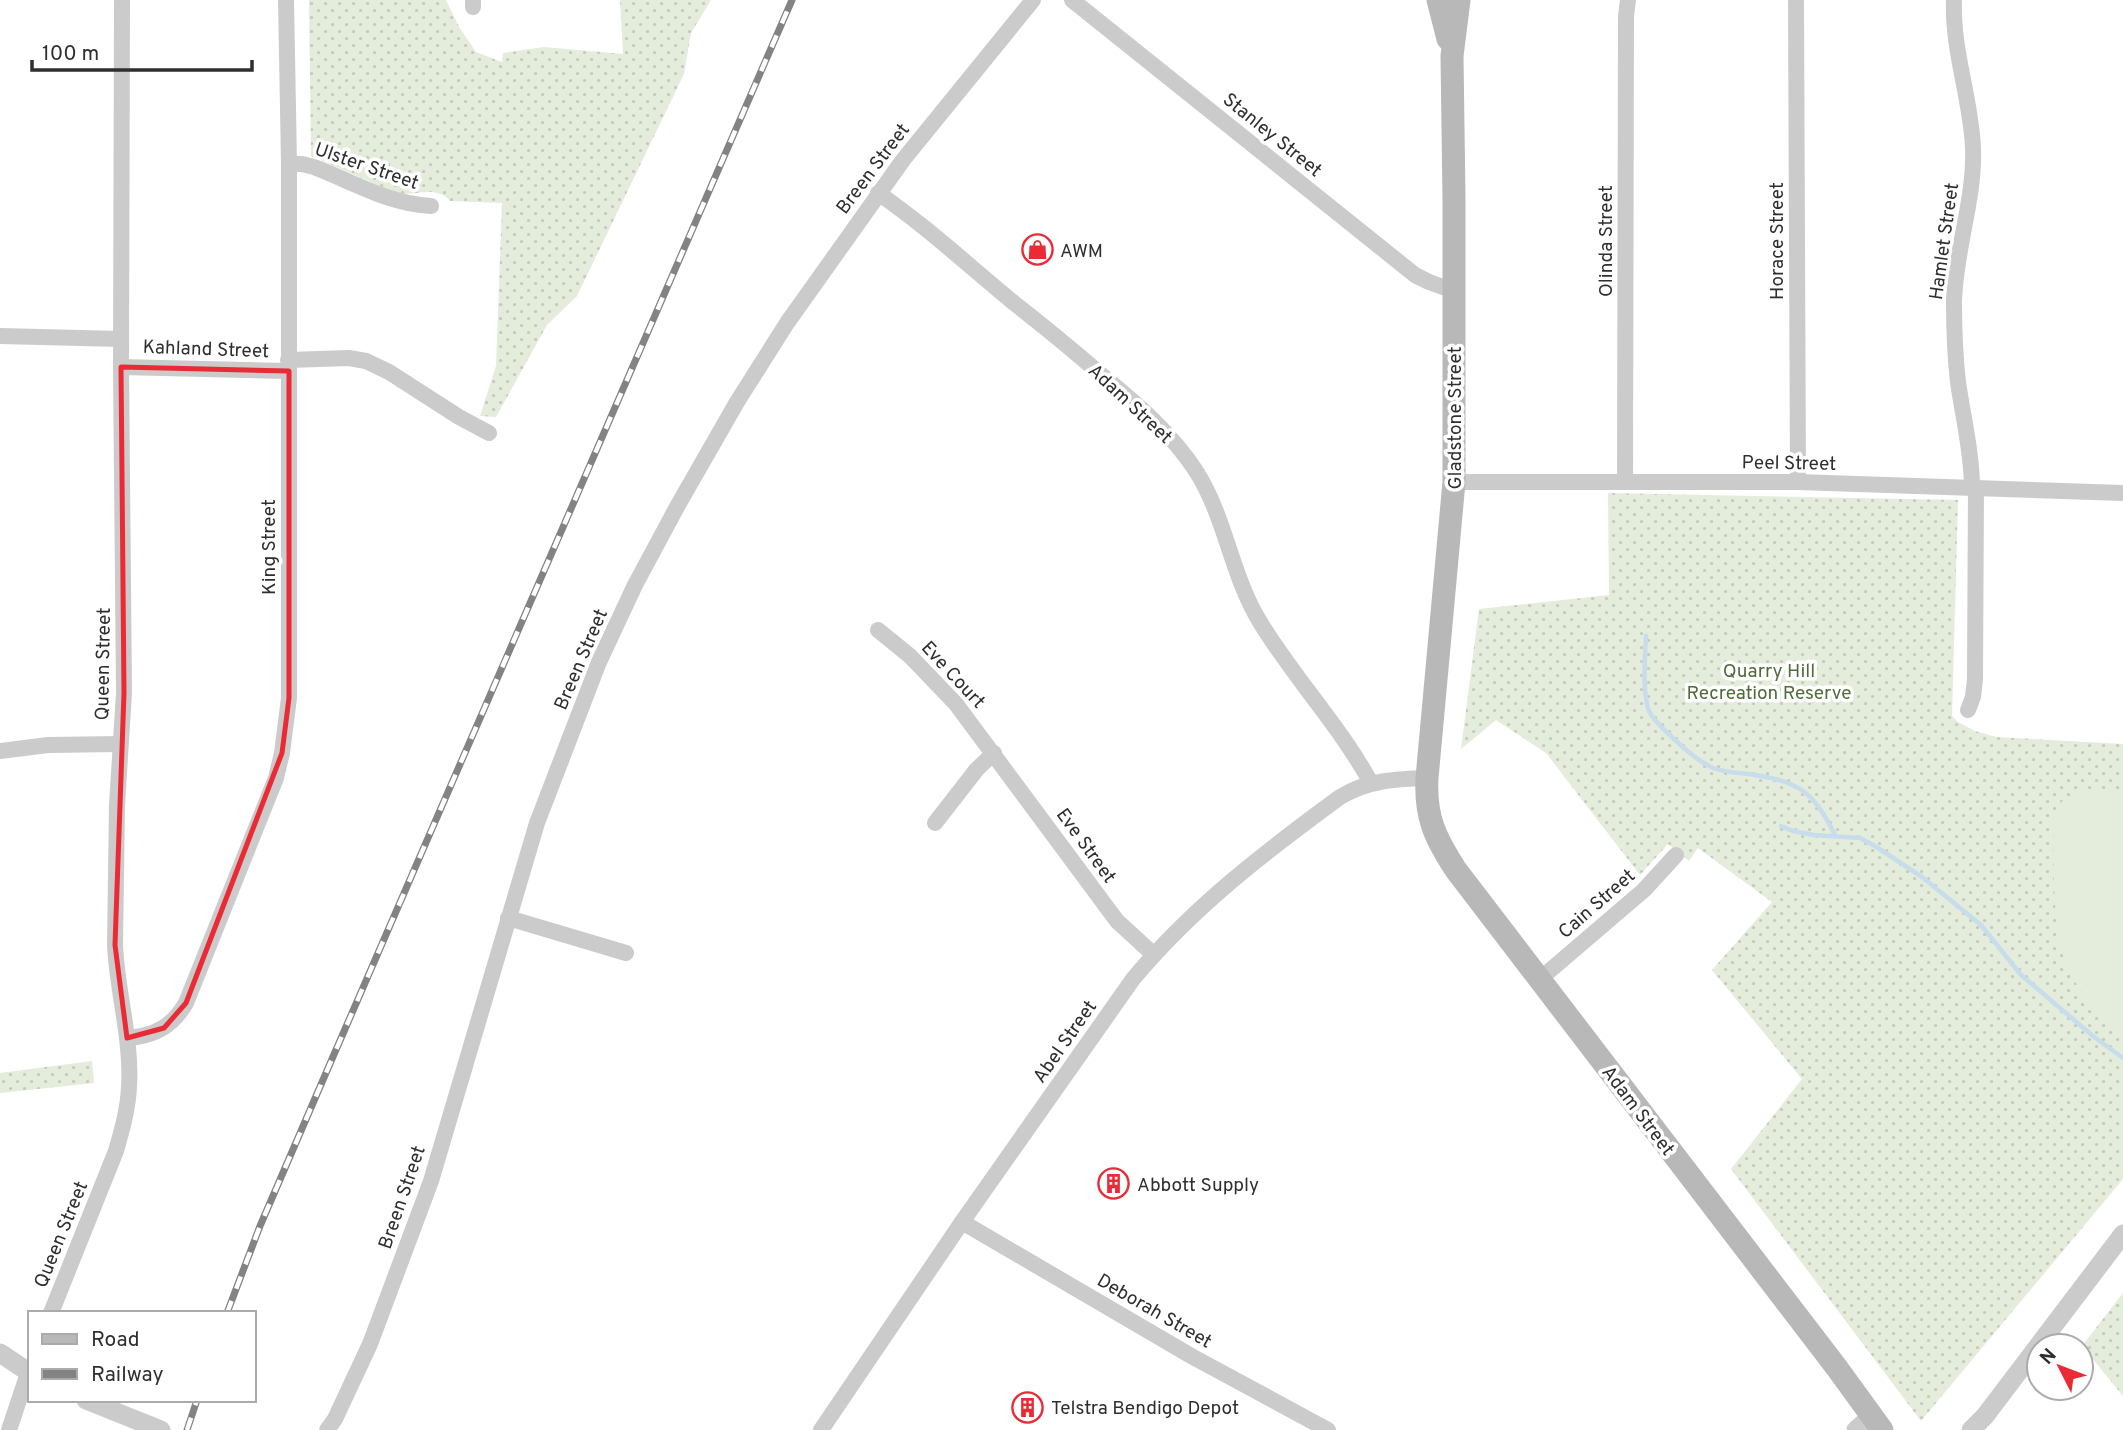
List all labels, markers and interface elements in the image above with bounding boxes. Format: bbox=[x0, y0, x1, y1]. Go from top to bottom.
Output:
scale bar bbox=[32, 28, 252, 72]
text: 100 m bbox=[42, 41, 99, 68]
street label: Stanley Street bbox=[1217, 88, 1326, 183]
street label: Breen Street bbox=[832, 119, 916, 219]
street label: Ulster Street bbox=[311, 138, 421, 196]
street label: Hamlet Street bbox=[1925, 181, 1965, 301]
street label: Horace Street bbox=[1766, 182, 1790, 300]
street label: Olinda Street bbox=[1595, 185, 1619, 297]
shop icon: AWM bbox=[1020, 233, 1054, 267]
place label: AWM bbox=[1060, 240, 1103, 264]
street label: Kahland Street bbox=[142, 336, 270, 364]
street label: Gladstone Street bbox=[1444, 346, 1468, 490]
street label: Adam Street bbox=[1083, 359, 1177, 450]
street label: Peel Street bbox=[1741, 451, 1836, 477]
street label: King Street bbox=[258, 499, 282, 595]
street label: Breen Street bbox=[550, 605, 614, 714]
street label: Queen Street bbox=[91, 607, 117, 721]
street label: Eve Court bbox=[915, 637, 990, 714]
park label: Quarry Hill Recreation Reserve bbox=[1686, 660, 1852, 706]
street label: Eve Street bbox=[1050, 804, 1121, 888]
street label: Cain Street bbox=[1554, 864, 1641, 945]
street label: Abel Street bbox=[1028, 996, 1103, 1088]
street label: Adam Street bbox=[1596, 1061, 1679, 1161]
street label: Breen Street bbox=[374, 1143, 432, 1253]
building icon: Abbott Supply bbox=[1097, 1167, 1131, 1201]
place label: Abbott Supply bbox=[1137, 1174, 1259, 1198]
street label: Queen Street bbox=[30, 1178, 94, 1292]
street label: Deborah Street bbox=[1092, 1269, 1216, 1354]
legend bbox=[28, 1311, 256, 1402]
text: Road bbox=[91, 1327, 140, 1354]
north arrow bbox=[2025, 1332, 2095, 1402]
text: N bbox=[2035, 1344, 2062, 1370]
text: Railway bbox=[91, 1362, 164, 1389]
building icon: Telstra Bendigo Depot bbox=[1011, 1390, 1045, 1424]
place label: Telstra Bendigo Depot bbox=[1051, 1397, 1239, 1421]

